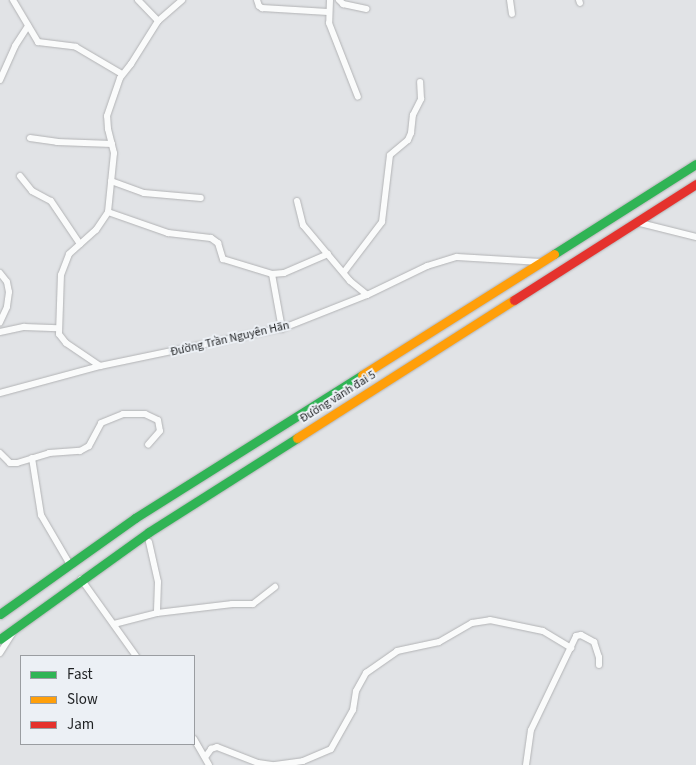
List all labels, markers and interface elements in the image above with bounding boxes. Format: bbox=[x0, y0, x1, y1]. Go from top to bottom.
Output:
street label: Đường Trần Nguyên Hãn bbox=[169, 318, 291, 360]
street label: Đường vành đai 5 bbox=[297, 368, 379, 426]
legend bbox=[20, 655, 195, 745]
text: Fast bbox=[67, 664, 93, 685]
text: Slow bbox=[67, 689, 98, 710]
text: Jam bbox=[67, 714, 94, 735]

